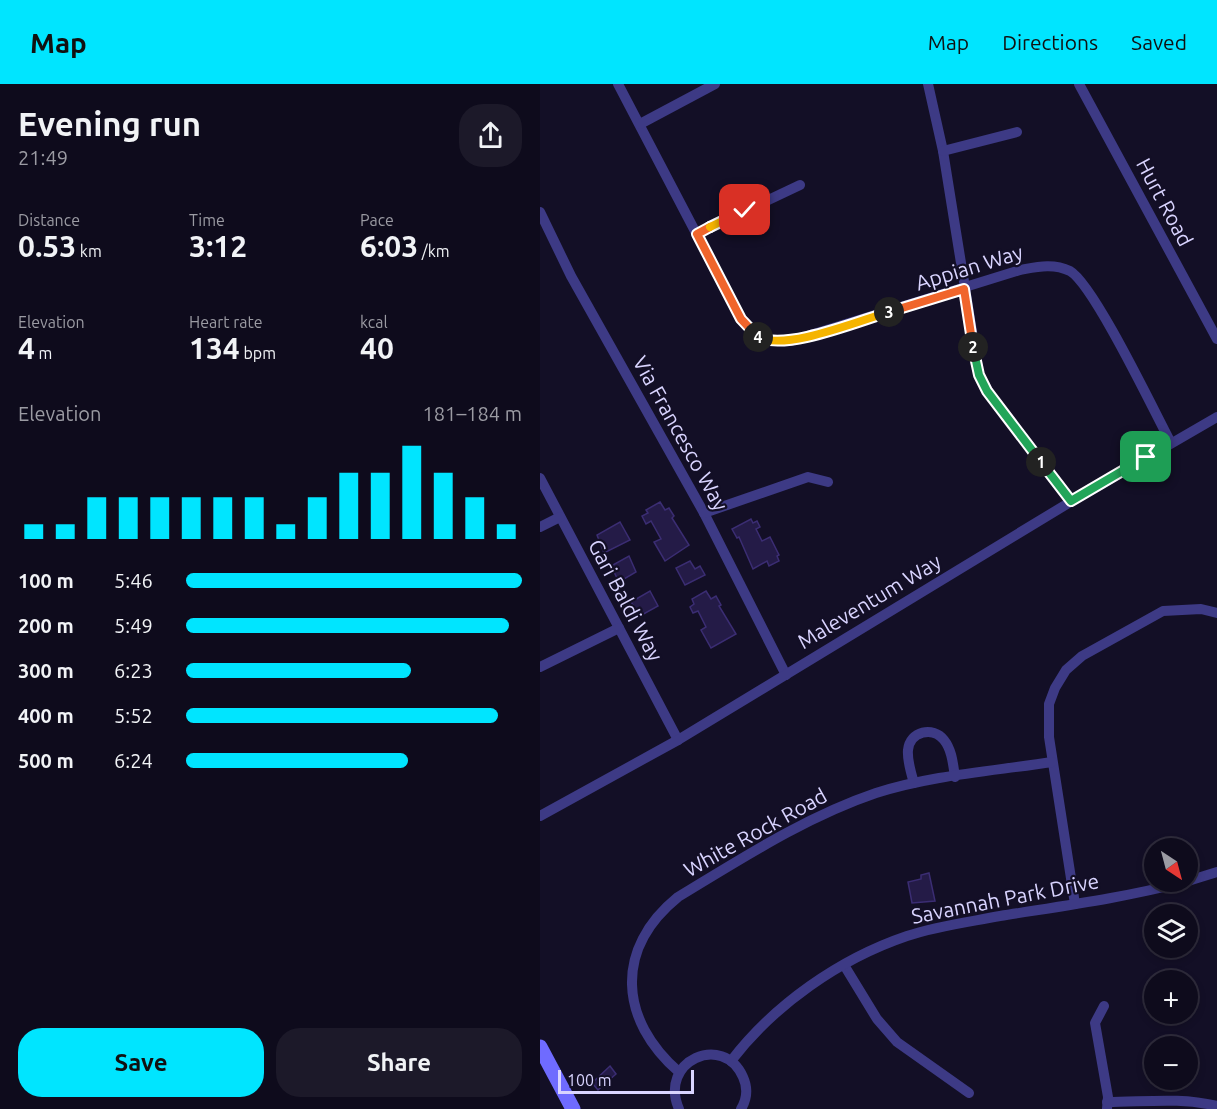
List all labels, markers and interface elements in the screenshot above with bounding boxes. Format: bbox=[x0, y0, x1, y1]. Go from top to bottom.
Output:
text: Map bbox=[30, 27, 87, 58]
text: Map bbox=[928, 30, 969, 54]
text: Directions bbox=[1002, 30, 1098, 54]
text: Saved bbox=[1131, 30, 1187, 54]
button: share bbox=[459, 104, 522, 167]
text: Evening run bbox=[18, 105, 201, 142]
text: 21:49 bbox=[18, 146, 68, 169]
street label: Hurt Road bbox=[1132, 154, 1198, 250]
pin bbox=[719, 184, 770, 235]
icon: check bbox=[728, 193, 761, 226]
text: Distance bbox=[18, 211, 80, 229]
text: Time bbox=[189, 211, 225, 229]
text: Pace bbox=[360, 211, 394, 229]
text: 0.53 bbox=[18, 229, 76, 263]
text: 3:12 bbox=[189, 229, 247, 263]
text: 6:03 bbox=[360, 229, 418, 263]
street label: Appian Way bbox=[912, 239, 1026, 295]
text: km bbox=[76, 242, 102, 260]
text: /km bbox=[418, 242, 450, 260]
pin: 3 bbox=[874, 297, 904, 327]
text: 3 bbox=[884, 303, 894, 321]
text: Elevation bbox=[18, 313, 85, 331]
text: Heart rate bbox=[189, 313, 263, 331]
text: kcal bbox=[360, 313, 388, 331]
pin: 4 bbox=[743, 322, 773, 352]
text: 4 bbox=[753, 328, 763, 346]
text: 4 bbox=[18, 331, 35, 365]
text: 134 bbox=[189, 331, 240, 365]
text: 40 bbox=[360, 331, 394, 365]
pin: 2 bbox=[958, 332, 988, 362]
text: 2 bbox=[968, 338, 978, 356]
text: m bbox=[35, 344, 52, 362]
text: bpm bbox=[240, 344, 276, 362]
street label: Via Francesco Way bbox=[629, 351, 733, 515]
text: Elevation bbox=[18, 402, 101, 425]
text: 181–184 m bbox=[423, 402, 522, 425]
pin bbox=[1120, 431, 1171, 482]
icon: arrive bbox=[1129, 440, 1162, 473]
pin: 1 bbox=[1026, 447, 1056, 477]
text: 1 bbox=[1036, 453, 1046, 471]
street label: Gari Baldi Way bbox=[584, 535, 668, 665]
street label: Maleventum Way bbox=[793, 549, 945, 653]
text: 100 m bbox=[18, 569, 74, 592]
text: 5:46 bbox=[114, 569, 153, 592]
text: 200 m bbox=[18, 614, 74, 637]
text: 5:49 bbox=[114, 614, 153, 637]
text: 300 m bbox=[18, 659, 74, 682]
text: 6:23 bbox=[114, 659, 153, 682]
text: 400 m bbox=[18, 704, 74, 727]
text: 5:52 bbox=[114, 704, 153, 727]
text: 500 m bbox=[18, 749, 74, 772]
text: 6:24 bbox=[114, 749, 153, 772]
street label: White Rock Road bbox=[679, 783, 831, 881]
north arrow bbox=[1144, 838, 1198, 892]
map controls bbox=[1144, 838, 1198, 1090]
street label: Savannah Park Drive bbox=[909, 868, 1101, 928]
button: layers bbox=[1144, 904, 1198, 958]
button: + bbox=[1144, 970, 1198, 1024]
button: Save bbox=[18, 1028, 264, 1097]
button: Share bbox=[276, 1028, 522, 1097]
button: − bbox=[1144, 1036, 1198, 1090]
scale bar bbox=[558, 1067, 694, 1094]
text: 100 m bbox=[567, 1071, 612, 1089]

